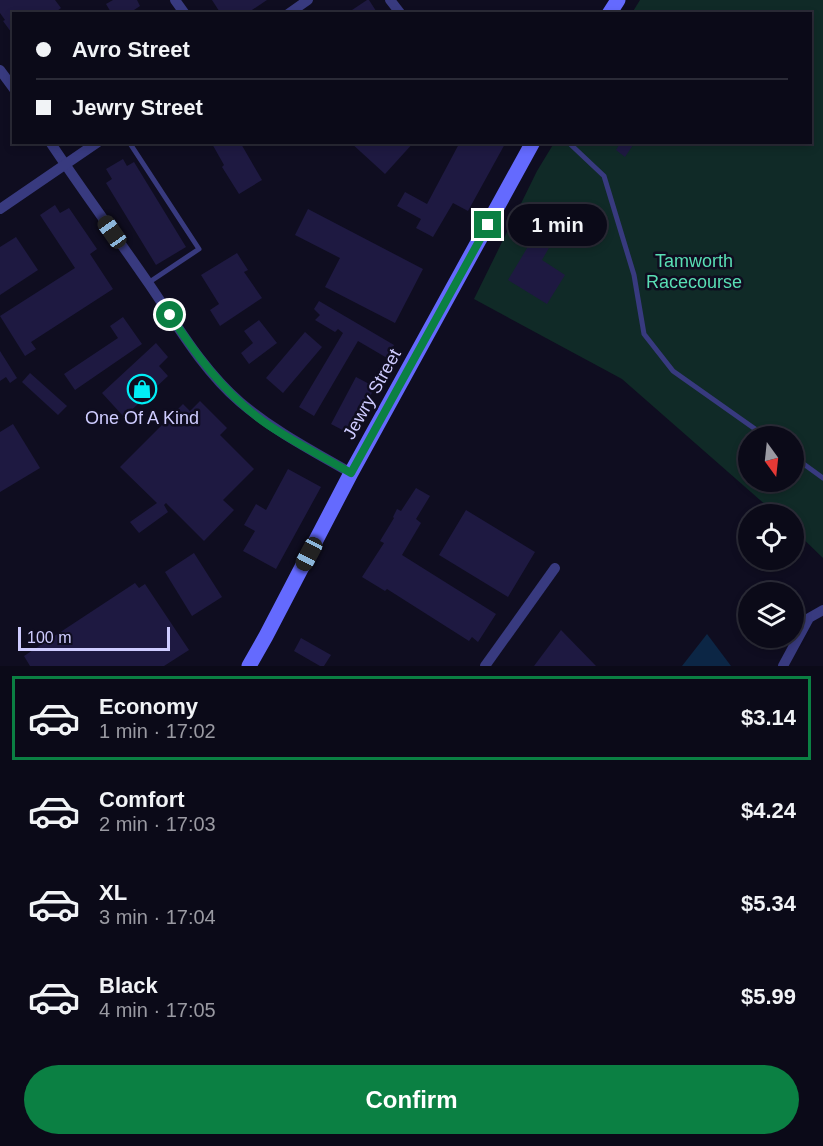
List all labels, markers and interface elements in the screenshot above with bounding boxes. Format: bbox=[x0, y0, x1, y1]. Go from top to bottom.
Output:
text: Avro Street bbox=[72, 37, 190, 62]
text: Jewry Street bbox=[72, 95, 203, 120]
callout: 1 min bbox=[509, 204, 608, 246]
route end bbox=[474, 211, 501, 238]
car bbox=[94, 212, 130, 252]
text: 1 min bbox=[531, 214, 584, 236]
park label: Tamworth Racecourse bbox=[646, 251, 742, 292]
route start bbox=[156, 301, 183, 328]
street label: Jewry Street bbox=[339, 345, 405, 443]
shop icon: One Of A Kind bbox=[126, 373, 158, 405]
place label: One Of A Kind bbox=[85, 408, 199, 428]
north arrow bbox=[738, 426, 804, 492]
map controls bbox=[738, 426, 804, 648]
button: locate bbox=[738, 504, 804, 570]
car bbox=[293, 534, 325, 574]
button: layers bbox=[738, 582, 804, 648]
scale bar bbox=[18, 624, 170, 652]
text: 100 m bbox=[27, 629, 71, 646]
icon: car bbox=[27, 691, 81, 745]
text: Economy bbox=[99, 694, 198, 719]
text: $3.14 bbox=[741, 705, 796, 730]
text: 1 min · 17:02 bbox=[99, 720, 216, 742]
icon: car bbox=[27, 784, 81, 838]
text: Comfort bbox=[99, 787, 185, 812]
text: $4.24 bbox=[741, 798, 796, 823]
text: 2 min · 17:03 bbox=[99, 813, 216, 835]
icon: car bbox=[27, 877, 81, 931]
text: XL bbox=[99, 880, 127, 905]
text: $5.34 bbox=[741, 891, 796, 916]
text: 3 min · 17:04 bbox=[99, 906, 216, 928]
icon: car bbox=[27, 970, 81, 1024]
text: Black bbox=[99, 973, 158, 998]
text: $5.99 bbox=[741, 984, 796, 1009]
text: 4 min · 17:05 bbox=[99, 999, 216, 1021]
button: Confirm bbox=[24, 1065, 799, 1134]

